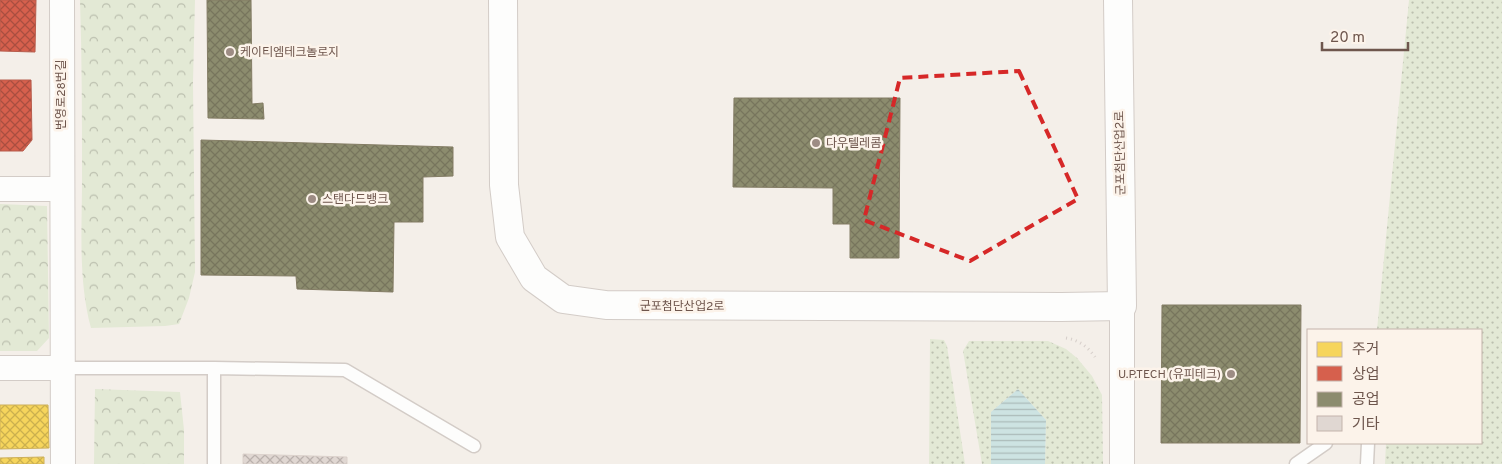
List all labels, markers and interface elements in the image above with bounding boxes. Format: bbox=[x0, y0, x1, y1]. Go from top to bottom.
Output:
scale bar bbox=[1322, 20, 1408, 52]
text: 20 m bbox=[1330, 29, 1365, 48]
place label: 케이티엠테크놀로지 bbox=[240, 45, 339, 61]
marker: 케이티엠테크놀로지 bbox=[224, 46, 236, 58]
street label: 번영로28번길 bbox=[54, 60, 70, 130]
street label: 군포첨단산업2로 bbox=[1112, 111, 1130, 195]
place label: 다우텔레콤 bbox=[826, 136, 881, 152]
marker: 다우텔레콤 bbox=[810, 137, 822, 149]
place label: 스탠다드뱅크 bbox=[322, 192, 388, 208]
marker: 스탠다드뱅크 bbox=[306, 193, 318, 205]
street label: 군포첨단산업2로 bbox=[640, 299, 724, 315]
legend bbox=[1307, 329, 1482, 444]
text: 주거 bbox=[1352, 341, 1380, 360]
text: 상업 bbox=[1352, 366, 1380, 385]
place label: U.P.TECH (유피테크) bbox=[1118, 367, 1221, 383]
marker: U.P.TECH (유피테크) bbox=[1225, 368, 1237, 380]
text: 공업 bbox=[1352, 391, 1380, 410]
text: 기타 bbox=[1352, 416, 1380, 435]

